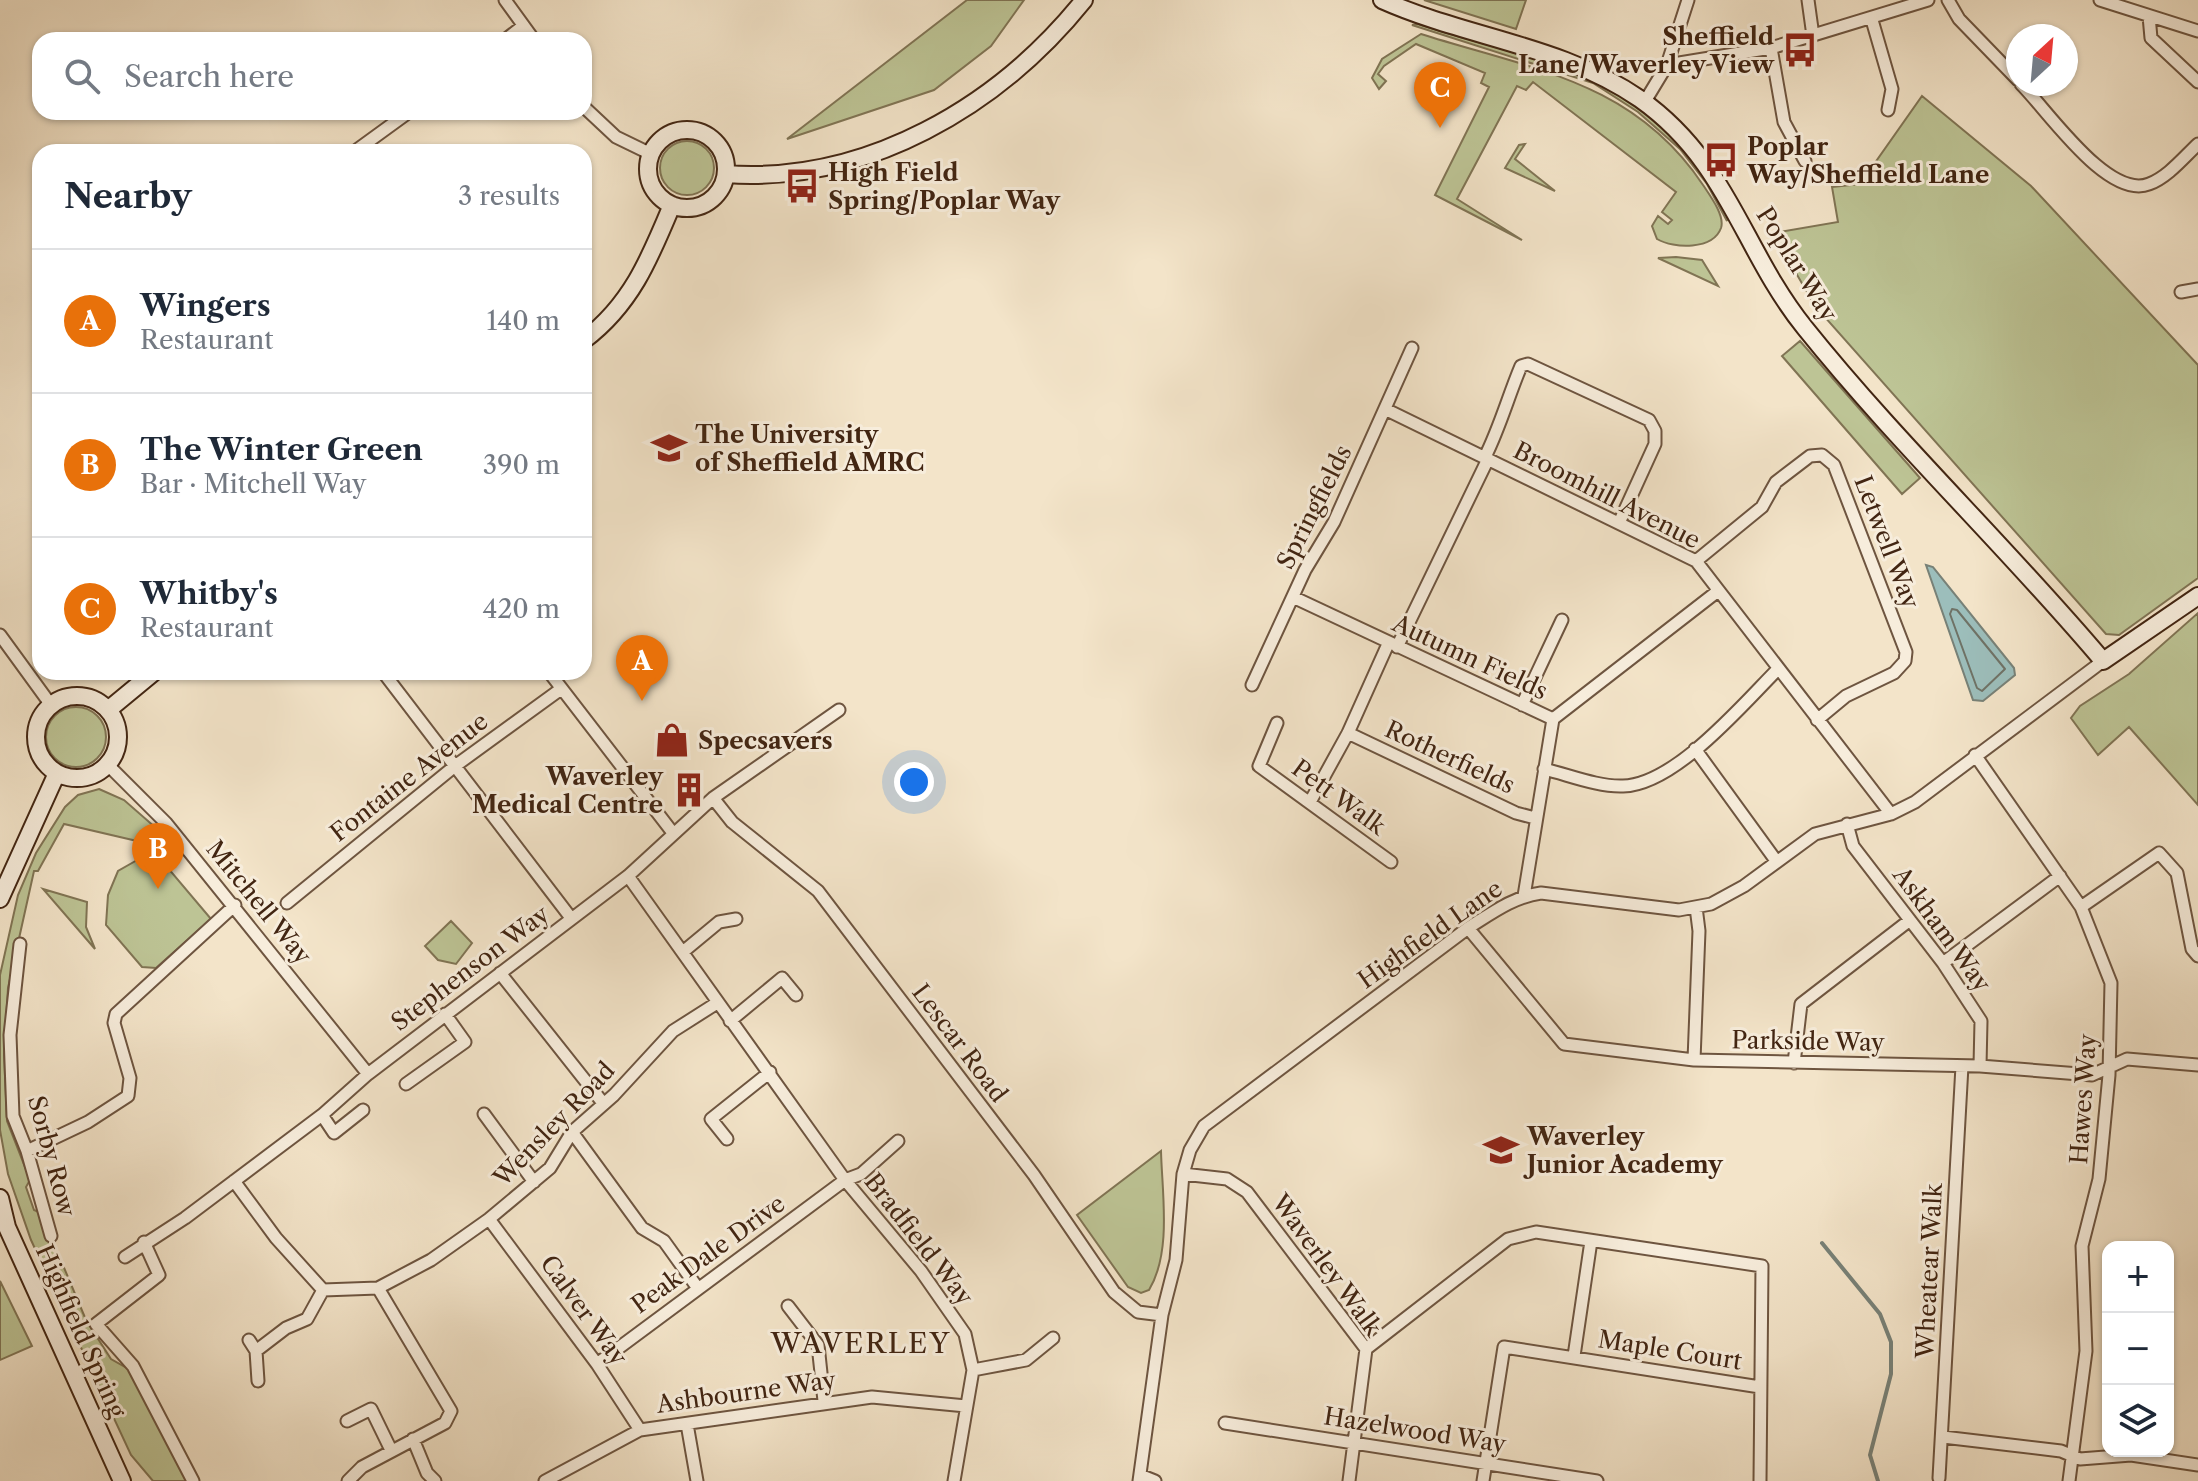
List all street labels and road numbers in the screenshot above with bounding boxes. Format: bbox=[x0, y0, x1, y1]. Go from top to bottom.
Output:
street label: Poplar Way bbox=[1750, 202, 1844, 327]
street label: Broomhill Avenue bbox=[1509, 435, 1705, 555]
street label: Springfields bbox=[1270, 440, 1358, 574]
street label: Letwell Way bbox=[1848, 472, 1926, 613]
street label: Autumn Fields bbox=[1387, 608, 1552, 706]
street label: Fontaine Avenue bbox=[324, 706, 494, 848]
street label: Rotherfields bbox=[1380, 714, 1520, 800]
street label: Pett Walk bbox=[1286, 753, 1392, 841]
street label: Mitchell Way bbox=[200, 834, 318, 970]
street label: Askham Way bbox=[1886, 860, 1997, 998]
street label: Highfield Lane bbox=[1352, 874, 1508, 994]
street label: Stephenson Way bbox=[385, 899, 555, 1037]
street label: Lescar Road bbox=[906, 978, 1014, 1108]
street label: Parkside Way bbox=[1731, 1025, 1885, 1057]
street label: Hawes Way bbox=[2064, 1032, 2102, 1165]
street label: Wensley Road bbox=[487, 1056, 621, 1193]
street label: Sorby Row bbox=[22, 1093, 82, 1220]
street label: Bradfield Way bbox=[859, 1167, 980, 1311]
street label: Wheatear Walk bbox=[1910, 1181, 1948, 1360]
street label: Waverley Walk bbox=[1265, 1188, 1389, 1342]
street label: Peak Dale Drive bbox=[626, 1189, 790, 1319]
street label: Highfield Spring bbox=[30, 1240, 132, 1422]
street label: Calver Way bbox=[535, 1249, 634, 1371]
street label: Maple Court bbox=[1596, 1324, 1744, 1376]
street label: Ashbourne Way bbox=[653, 1365, 838, 1419]
street label: Hazelwood Way bbox=[1322, 1401, 1509, 1459]

